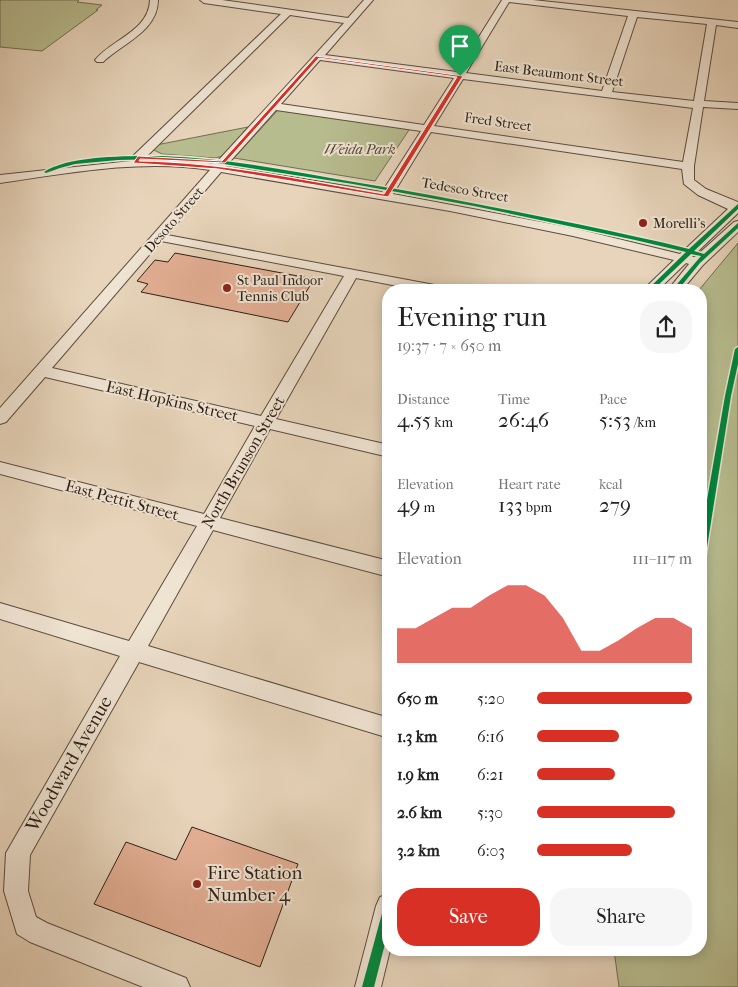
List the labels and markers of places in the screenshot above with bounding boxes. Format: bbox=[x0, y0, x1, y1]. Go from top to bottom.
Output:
pin bbox=[439, 25, 481, 76]
place label: Morelli's bbox=[653, 215, 705, 232]
marker: Morelli's bbox=[637, 217, 649, 229]
place label: St Paul Indoor Tennis Club bbox=[237, 272, 323, 305]
marker: St Paul Indoor Tennis Club bbox=[221, 282, 233, 294]
place label: Fire Station Number 4 bbox=[207, 862, 302, 906]
marker: Fire Station Number 4 bbox=[191, 878, 203, 890]

